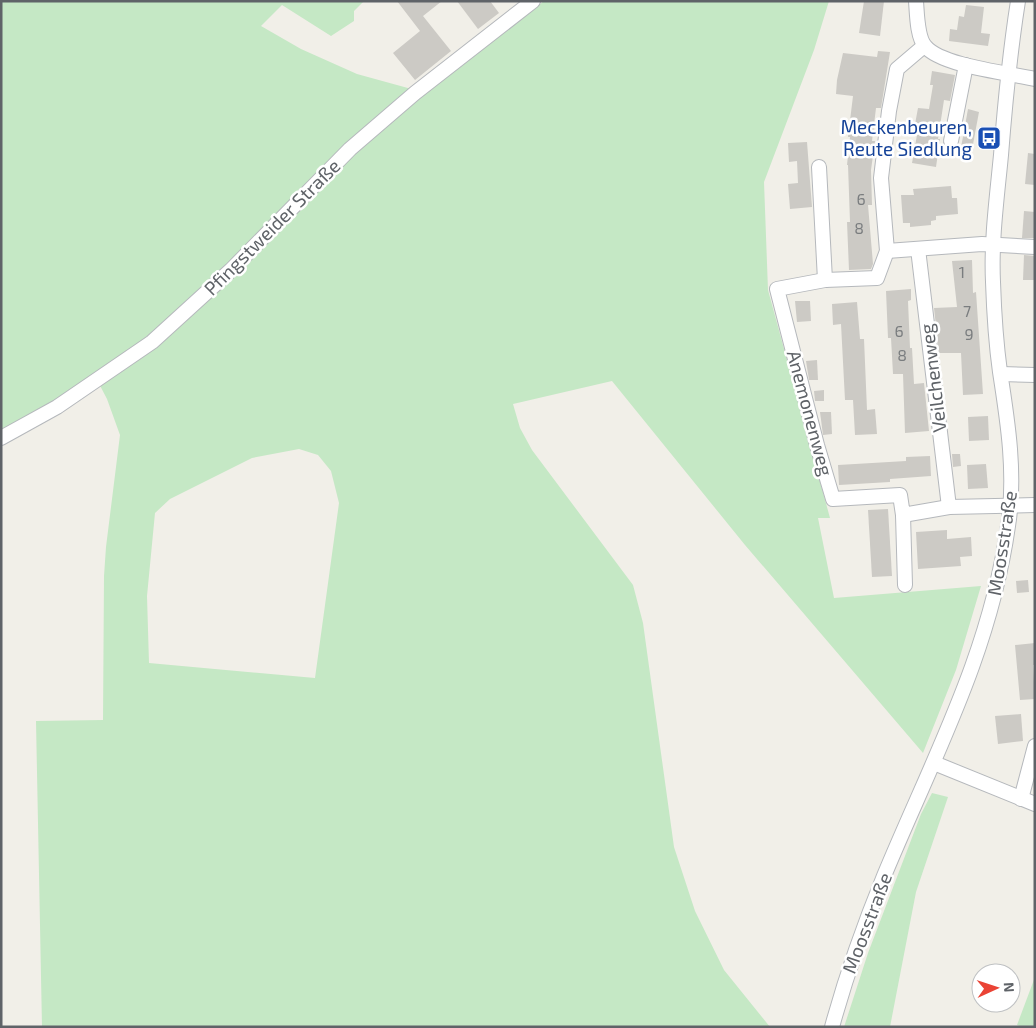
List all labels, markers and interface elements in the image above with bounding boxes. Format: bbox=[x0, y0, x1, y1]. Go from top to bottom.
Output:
place label: Meckenbeuren, Reute Siedlung bbox=[840, 115, 972, 160]
bus stop icon: Meckenbeuren, Reute Siedlung bbox=[976, 125, 1002, 151]
street label: Pfingstweider Straße bbox=[199, 154, 345, 300]
house number: 6 bbox=[856, 189, 866, 208]
house number: 8 bbox=[854, 218, 864, 237]
house number: 1 bbox=[959, 262, 965, 281]
house number: 7 bbox=[963, 301, 971, 320]
house number: 6 bbox=[894, 321, 904, 340]
street label: Veilchenweg bbox=[914, 322, 951, 434]
house number: 9 bbox=[964, 324, 974, 343]
house number: 8 bbox=[897, 345, 907, 364]
street label: Anemonenweg bbox=[783, 348, 838, 479]
street label: Moosstraße bbox=[982, 489, 1021, 597]
street label: Moosstraße bbox=[837, 869, 896, 976]
north arrow bbox=[971, 963, 1021, 1013]
text: N bbox=[1001, 982, 1018, 993]

